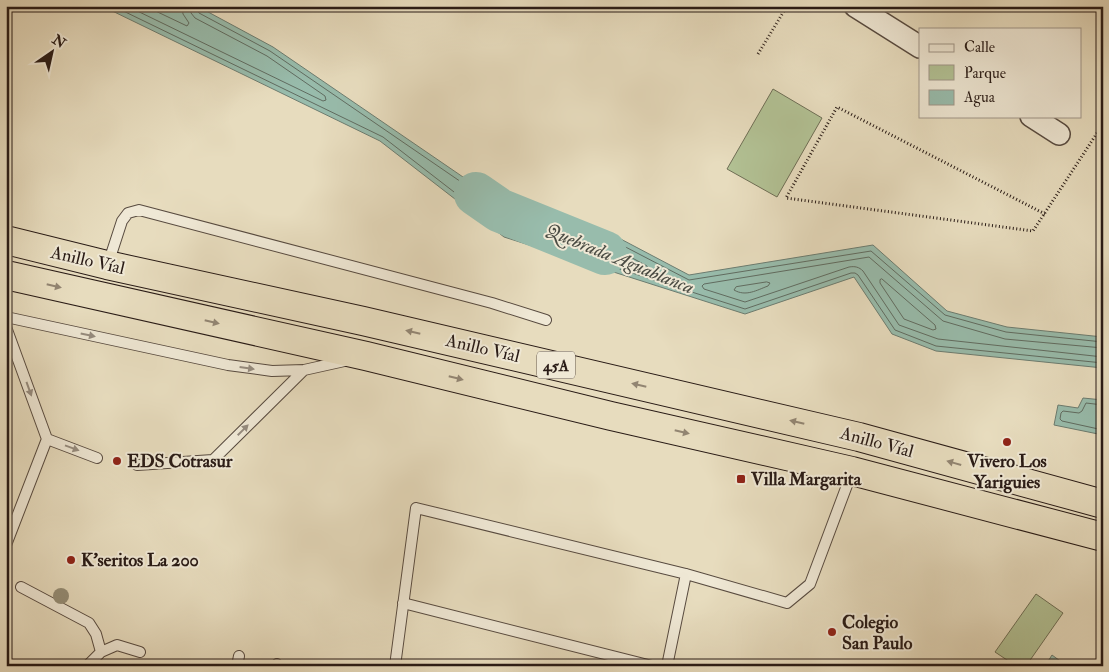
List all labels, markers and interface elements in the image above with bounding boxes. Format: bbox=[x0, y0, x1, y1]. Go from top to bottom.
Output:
north arrow bbox=[28, 28, 78, 78]
legend bbox=[919, 28, 1082, 118]
text: N bbox=[48, 31, 69, 52]
text: Calle bbox=[964, 38, 995, 57]
text: Parque bbox=[964, 64, 1006, 83]
text: Agua bbox=[963, 88, 996, 107]
water label: Quebrada Aguablanca bbox=[542, 218, 698, 300]
street label: Anillo Víal bbox=[48, 241, 127, 280]
one-way arrow bbox=[46, 282, 61, 290]
one-way arrow bbox=[205, 318, 221, 326]
one-way arrow bbox=[405, 328, 420, 336]
street label: Anillo Víal bbox=[443, 329, 522, 368]
one-way arrow bbox=[81, 331, 96, 339]
road number: 45A bbox=[537, 352, 575, 378]
one-way arrow bbox=[240, 364, 256, 372]
one-way arrow bbox=[448, 374, 463, 382]
one-way arrow bbox=[632, 381, 647, 389]
one-way arrow bbox=[25, 382, 33, 397]
one-way arrow bbox=[790, 418, 805, 426]
street label: Anillo Víal bbox=[837, 421, 917, 463]
one-way arrow bbox=[237, 424, 249, 436]
one-way arrow bbox=[675, 428, 690, 436]
marker: Vivero Los Yariguies bbox=[1001, 436, 1013, 448]
one-way arrow bbox=[65, 444, 80, 452]
place label: EDS Cotrasur bbox=[127, 450, 233, 473]
place label: Vivero Los Yariguies bbox=[966, 450, 1047, 494]
marker: EDS Cotrasur bbox=[111, 455, 123, 467]
one-way arrow bbox=[947, 459, 962, 467]
place label: Villa Margarita bbox=[750, 468, 862, 491]
marker: Villa Margarita bbox=[735, 473, 747, 485]
place label: K'seritos La 200 bbox=[81, 549, 199, 572]
marker: K'seritos La 200 bbox=[65, 554, 77, 566]
place label: Colegio San Paulo bbox=[842, 611, 913, 655]
marker: Colegio San Paulo bbox=[826, 626, 838, 638]

